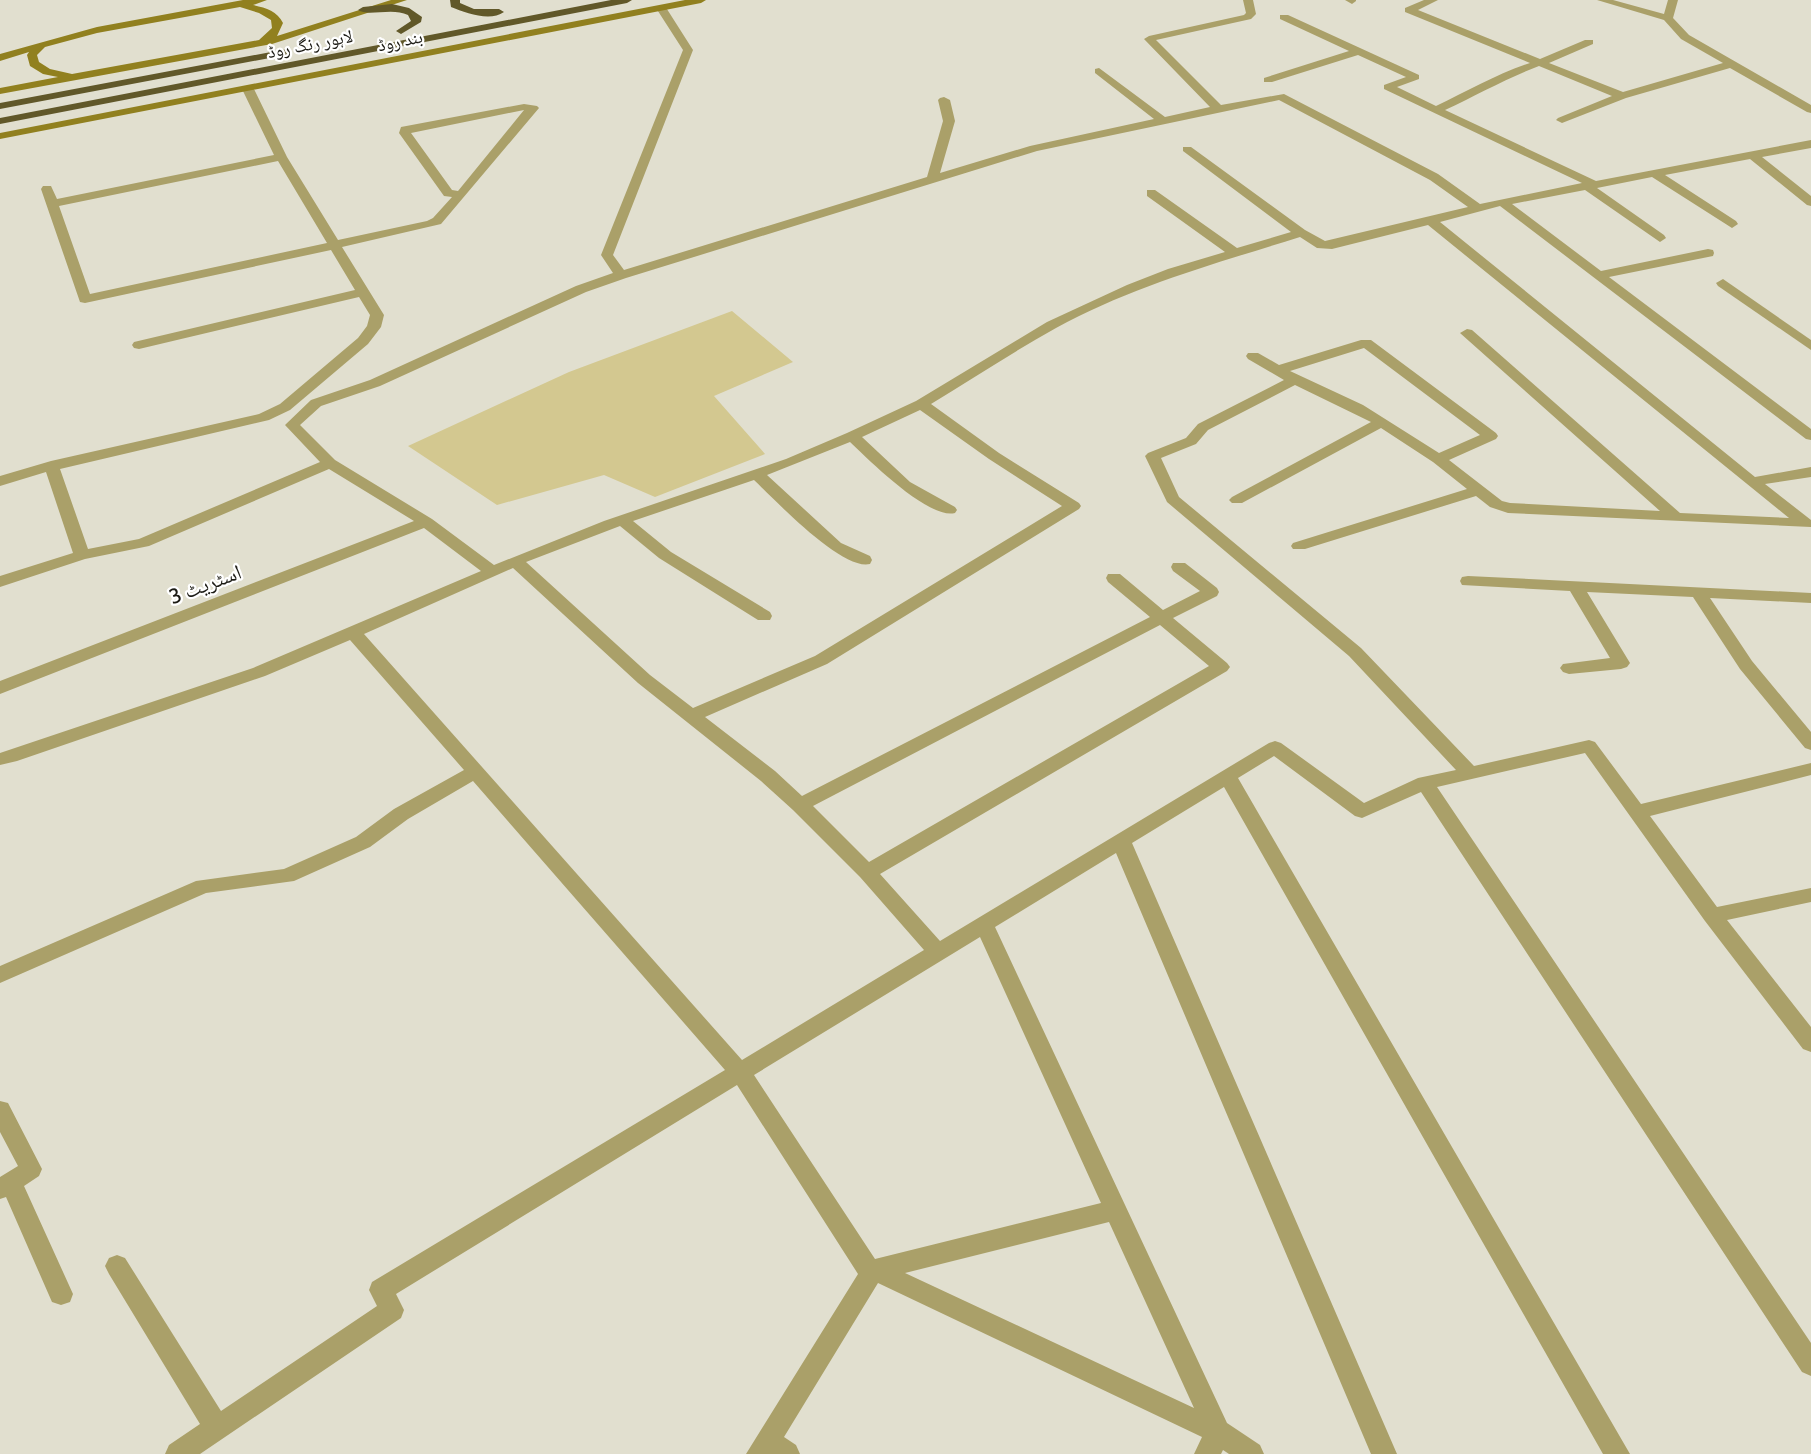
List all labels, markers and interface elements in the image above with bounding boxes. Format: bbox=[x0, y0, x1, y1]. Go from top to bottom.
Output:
street label: لاہور رنگ روڈ bbox=[265, 25, 355, 63]
street label: بند روڈ bbox=[375, 25, 425, 57]
street label: اسٹریٹ 3 bbox=[165, 559, 245, 609]

